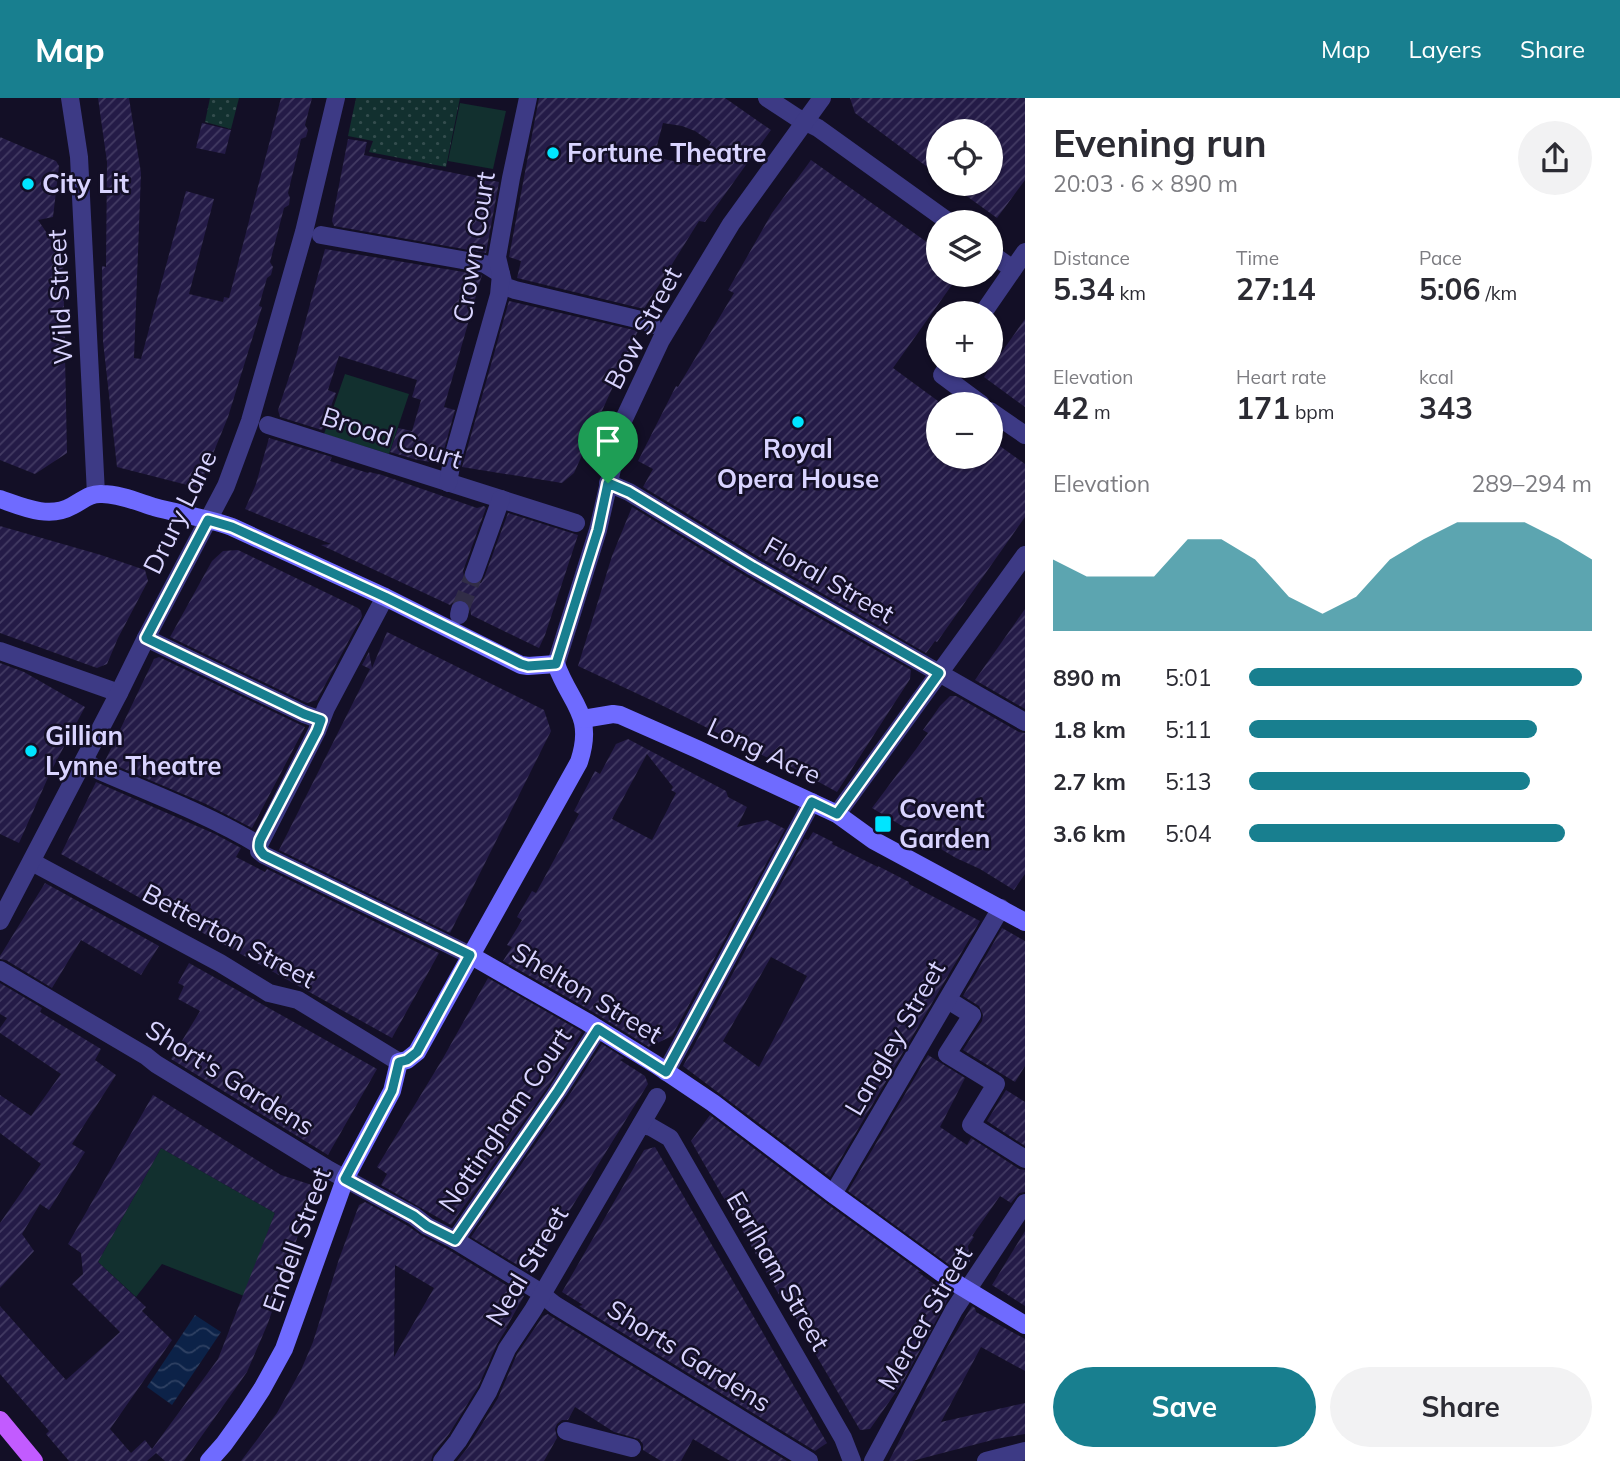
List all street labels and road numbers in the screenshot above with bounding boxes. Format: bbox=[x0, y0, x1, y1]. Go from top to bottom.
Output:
street label: Crown Court bbox=[445, 169, 502, 325]
street label: Wild Street bbox=[39, 228, 80, 366]
street label: Bow Street bbox=[597, 261, 688, 395]
street label: Broad Court bbox=[318, 399, 467, 476]
street label: Drury Lane bbox=[135, 444, 224, 579]
street label: Floral Street bbox=[758, 529, 900, 630]
street label: Long Acre bbox=[702, 710, 826, 791]
street label: Betterton Street bbox=[137, 876, 322, 995]
street label: Shelton Street bbox=[506, 935, 668, 1050]
street label: Langley Street bbox=[837, 954, 952, 1121]
street label: Short's Gardens bbox=[140, 1013, 321, 1143]
street label: Nottingham Court bbox=[431, 1021, 579, 1218]
street label: Endell Street bbox=[255, 1163, 338, 1317]
street label: Earlham Street bbox=[719, 1185, 837, 1356]
street label: Neal Street bbox=[478, 1200, 575, 1332]
street label: Mercer Street bbox=[870, 1240, 979, 1396]
street label: Shorts Gardens bbox=[601, 1292, 777, 1419]

